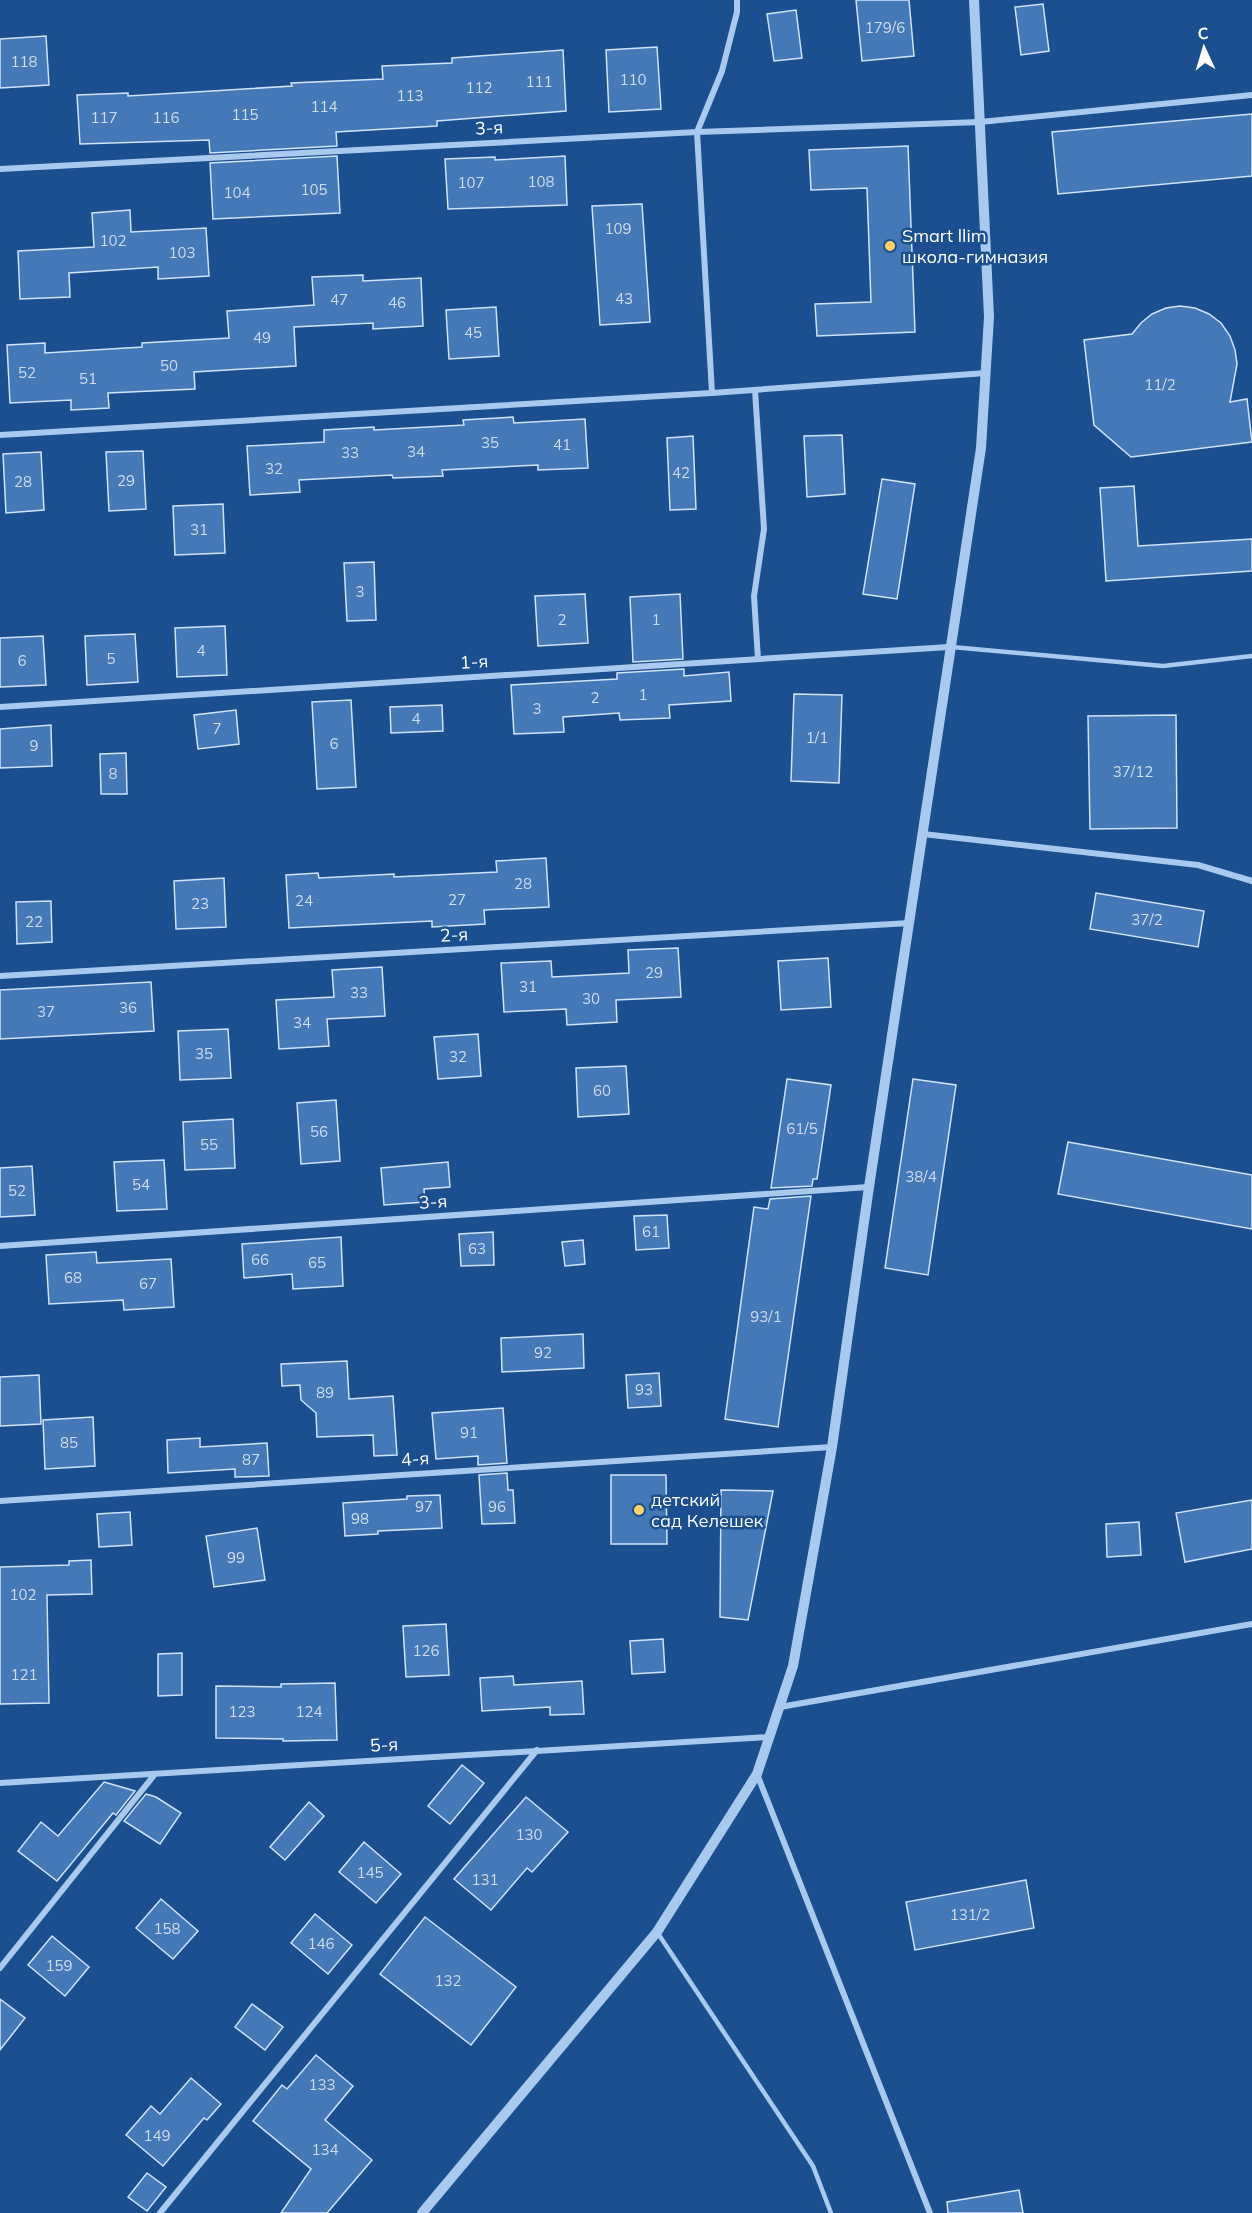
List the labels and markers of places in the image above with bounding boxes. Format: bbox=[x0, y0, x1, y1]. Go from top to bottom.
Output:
place label: Smart llim школа-гимназия bbox=[902, 224, 1048, 268]
marker: Smart llim школа-гимназия bbox=[883, 239, 897, 253]
place label: детский сад Келешек bbox=[651, 1488, 764, 1532]
marker: детский сад Келешек bbox=[632, 1503, 646, 1517]

